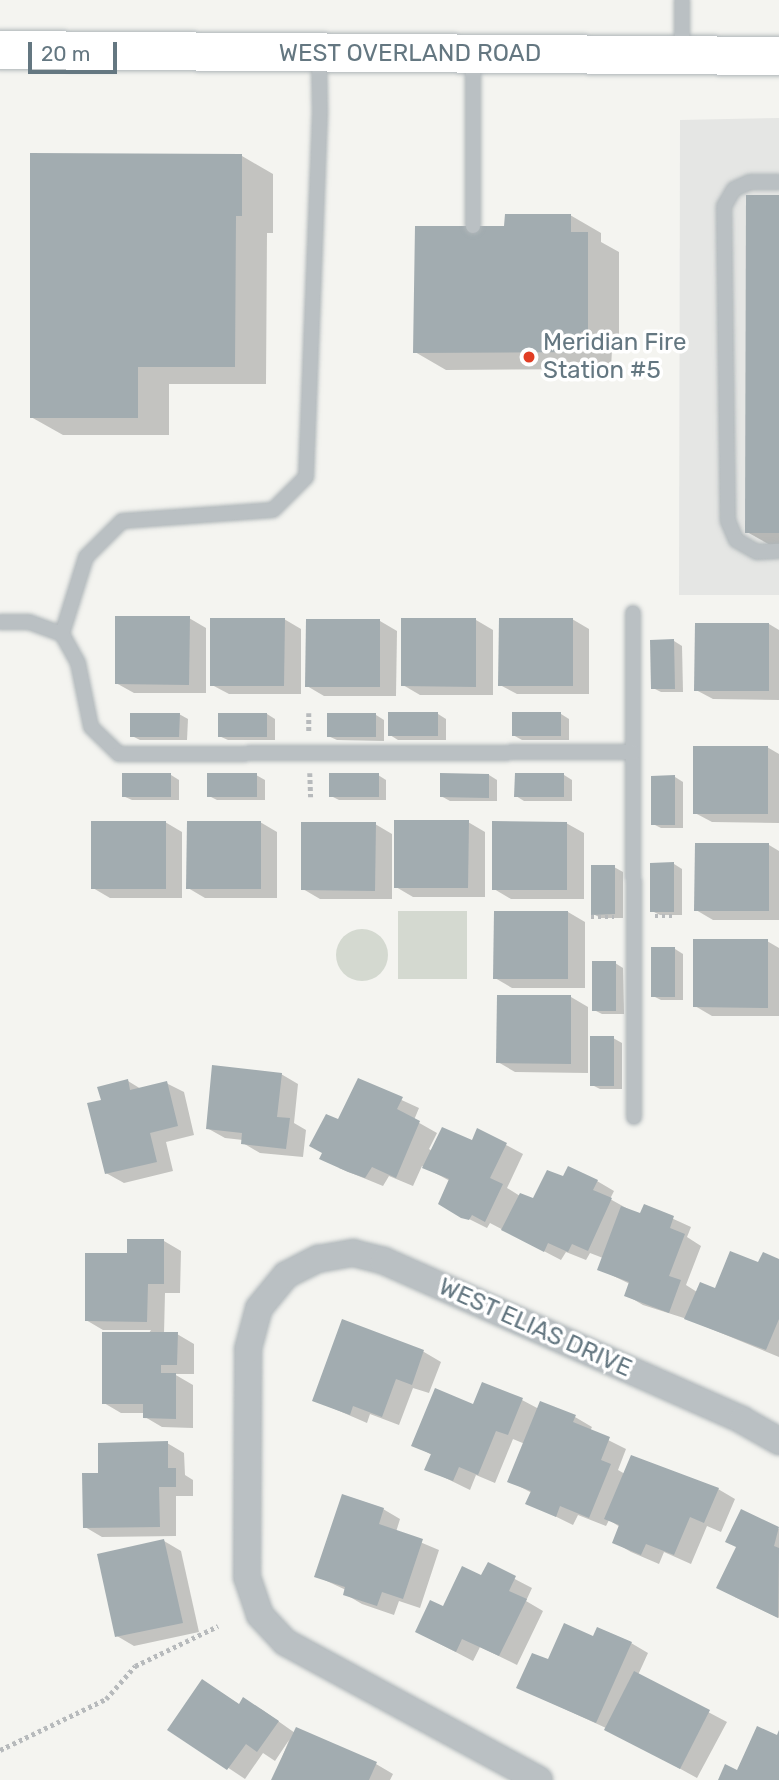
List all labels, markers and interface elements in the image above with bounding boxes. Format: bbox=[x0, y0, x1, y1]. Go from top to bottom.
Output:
scale bar bbox=[32, 28, 121, 72]
street label: WEST OVERLAND ROAD bbox=[279, 40, 541, 68]
text: 20 m bbox=[41, 41, 90, 66]
place label: Meridian Fire Station #5 bbox=[543, 329, 686, 385]
marker: Meridian Fire Station #5 bbox=[521, 349, 537, 365]
street label: WEST ELIAS DRIVE bbox=[434, 1272, 636, 1384]

